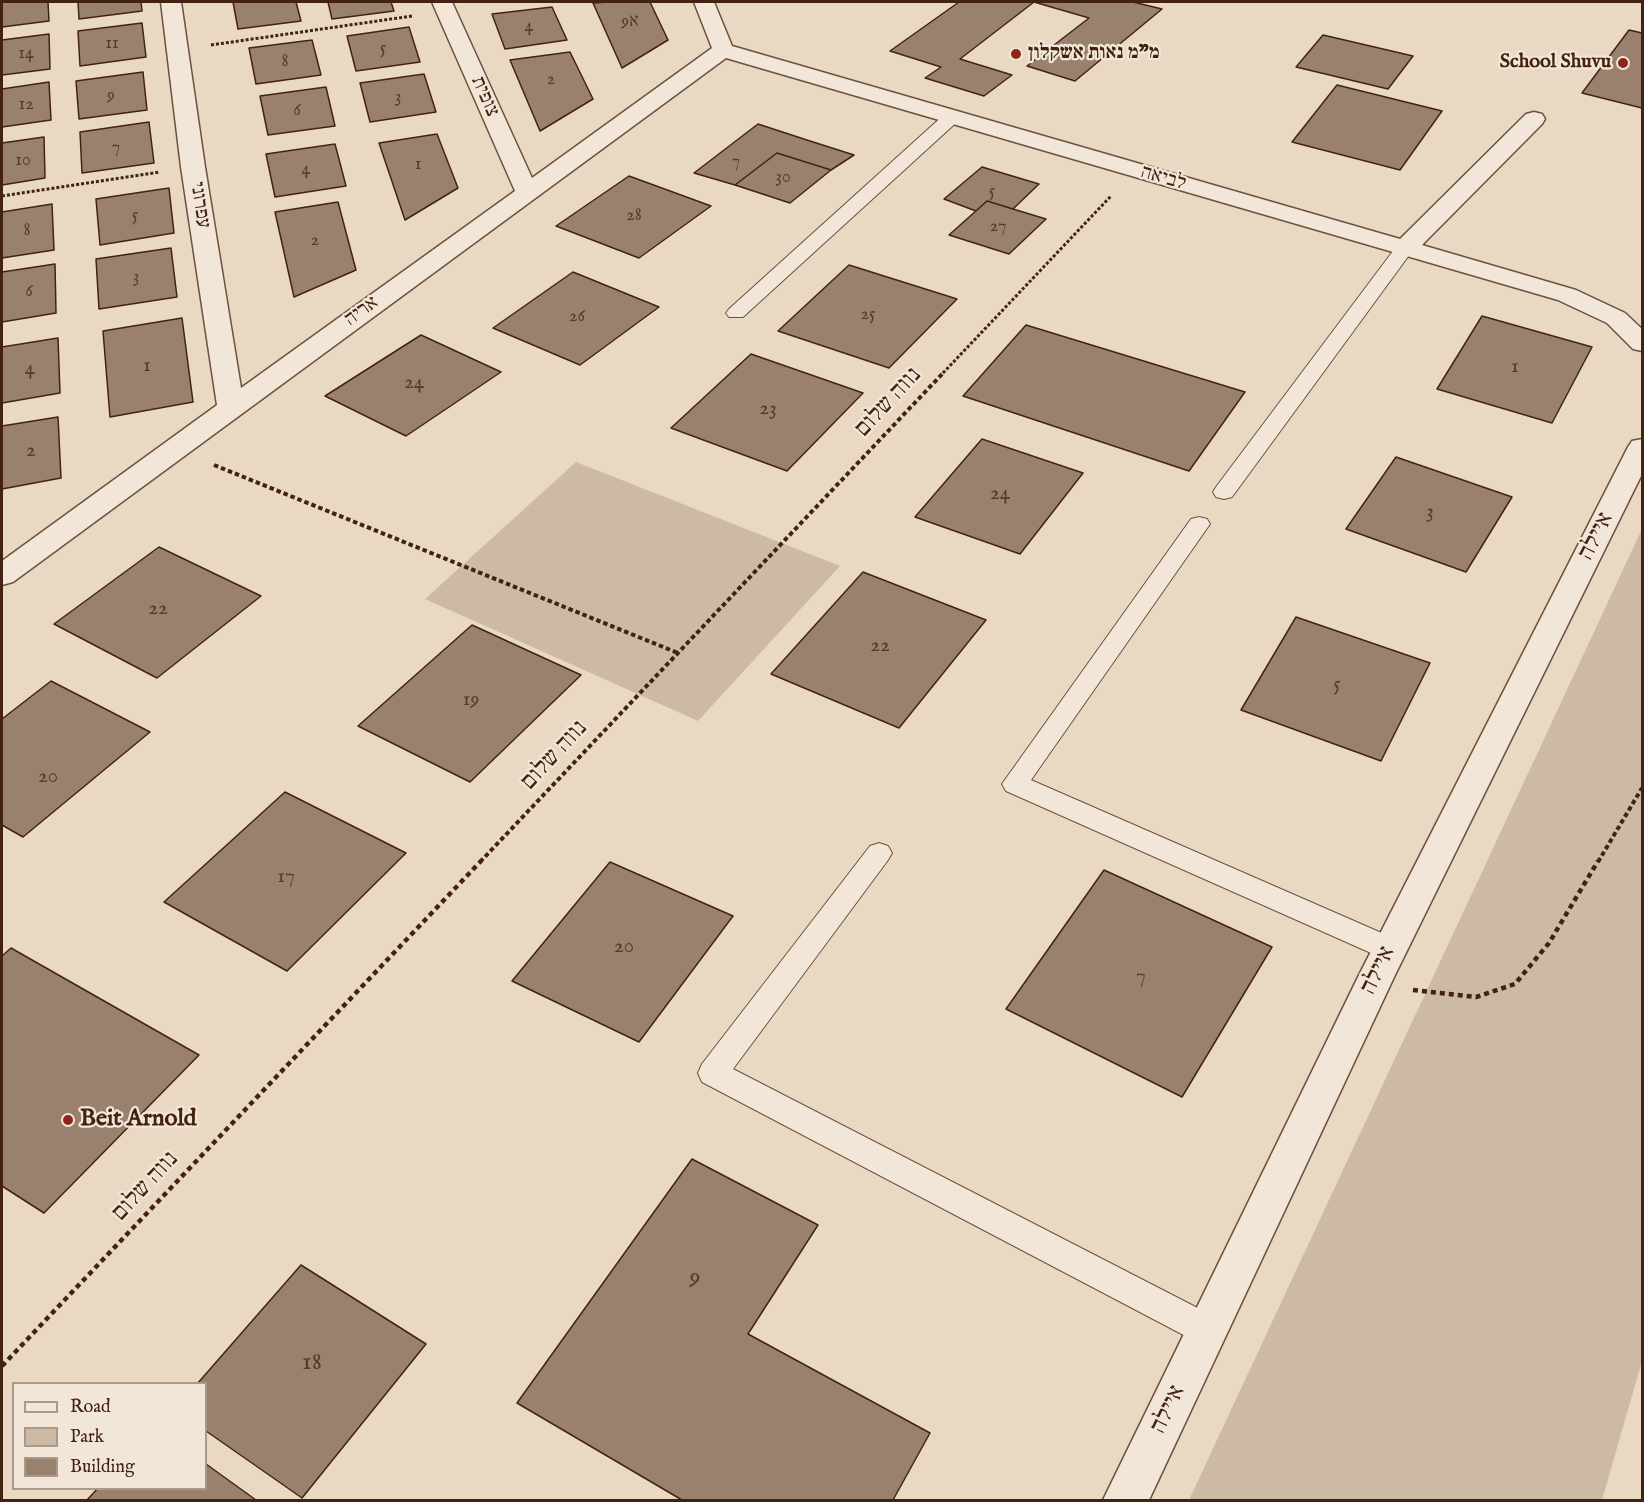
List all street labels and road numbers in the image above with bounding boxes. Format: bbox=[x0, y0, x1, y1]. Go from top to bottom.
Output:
street label: צופית bbox=[465, 73, 503, 121]
street label: לביאה bbox=[1138, 161, 1188, 197]
street label: עפרוני bbox=[184, 180, 214, 230]
street label: אריה bbox=[340, 292, 384, 332]
street label: נווה שלום bbox=[850, 362, 928, 444]
street label: איילה bbox=[1573, 508, 1621, 566]
street label: נווה שלום bbox=[516, 715, 594, 797]
street label: איילה bbox=[1355, 942, 1403, 1000]
street label: נווה שלום bbox=[107, 1146, 185, 1228]
street label: איילה bbox=[1145, 1381, 1193, 1439]

